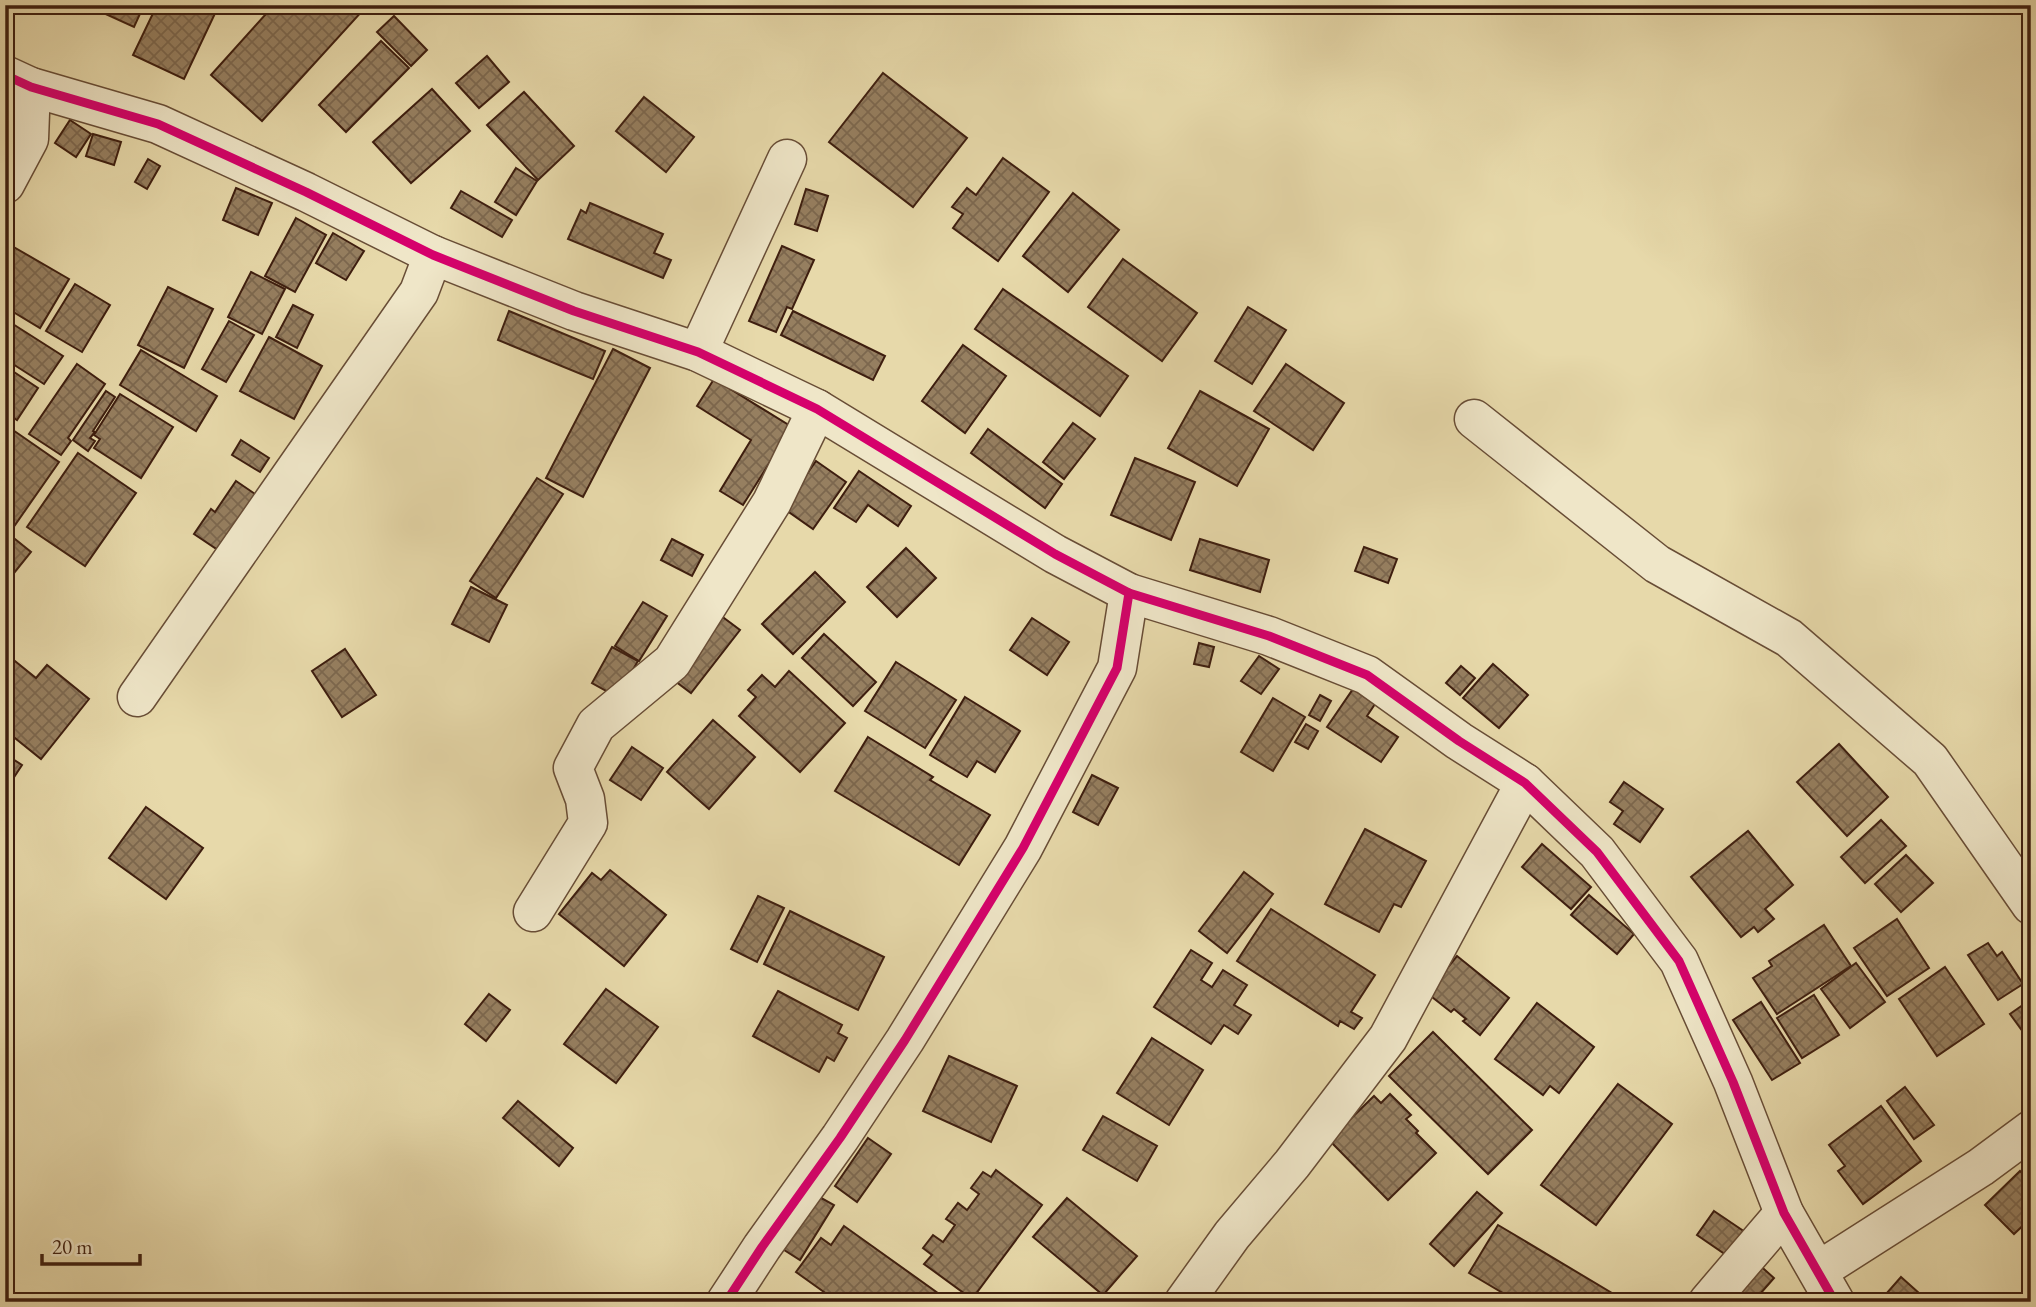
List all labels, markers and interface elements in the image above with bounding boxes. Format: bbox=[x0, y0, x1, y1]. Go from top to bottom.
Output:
scale bar bbox=[42, 1223, 140, 1267]
text: 20 m bbox=[52, 1233, 93, 1260]

